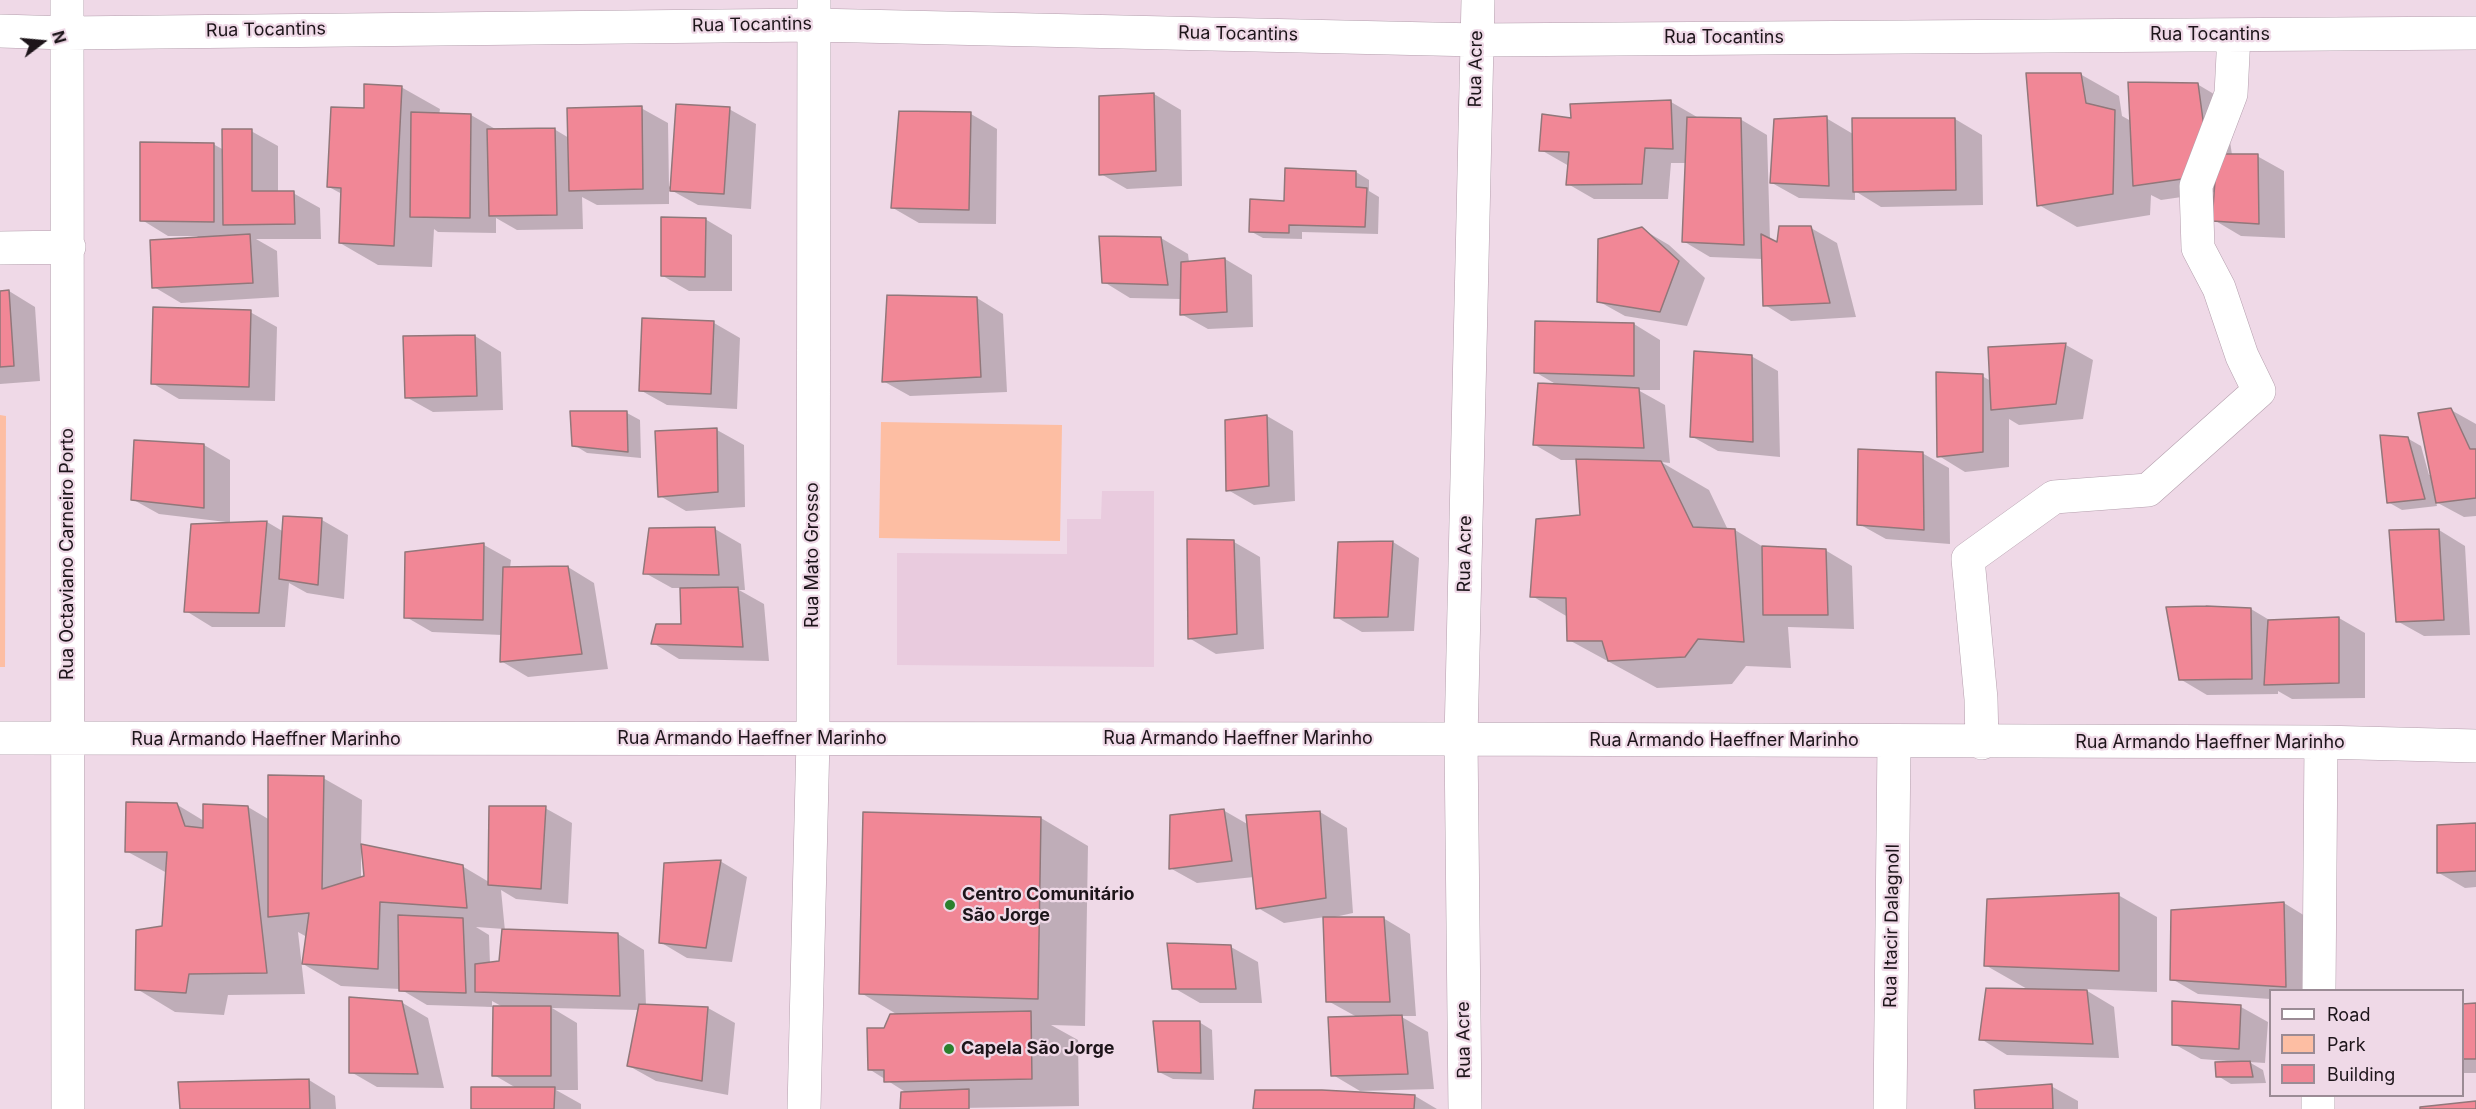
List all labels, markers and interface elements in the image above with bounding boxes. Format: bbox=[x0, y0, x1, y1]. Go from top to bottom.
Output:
north arrow bbox=[12, 12, 72, 72]
street label: Rua Tocantins bbox=[692, 13, 812, 37]
street label: Rua Tocantins bbox=[206, 18, 326, 42]
street label: Rua Tocantins bbox=[1178, 22, 1298, 46]
street label: Rua Tocantins bbox=[2150, 24, 2270, 46]
street label: Rua Tocantins bbox=[1664, 27, 1784, 49]
text: N bbox=[48, 28, 71, 46]
street label: Rua Acre bbox=[1465, 30, 1487, 108]
street label: Rua Octaviano Carneiro Porto bbox=[57, 428, 79, 680]
street label: Rua Mato Grosso bbox=[802, 482, 824, 628]
street label: Rua Acre bbox=[1454, 515, 1476, 593]
street label: Rua Armando Haeffner Marinho bbox=[617, 728, 887, 750]
street label: Rua Armando Haeffner Marinho bbox=[1103, 728, 1373, 750]
street label: Rua Armando Haeffner Marinho bbox=[131, 729, 401, 751]
street label: Rua Armando Haeffner Marinho bbox=[1589, 730, 1859, 752]
street label: Rua Armando Haeffner Marinho bbox=[2075, 732, 2345, 754]
street label: Rua Itacir Dalagnoll bbox=[1880, 844, 1904, 1008]
place label: Centro Comunitário São Jorge bbox=[962, 884, 1135, 926]
marker: Centro Comunitário São Jorge bbox=[943, 898, 957, 912]
legend bbox=[2269, 989, 2464, 1097]
street label: Rua Acre bbox=[1453, 1001, 1475, 1079]
text: Road bbox=[2327, 1004, 2370, 1025]
text: Park bbox=[2327, 1034, 2366, 1055]
place label: Capela São Jorge bbox=[961, 1038, 1115, 1060]
marker: Capela São Jorge bbox=[942, 1042, 956, 1056]
text: Building bbox=[2327, 1064, 2395, 1085]

